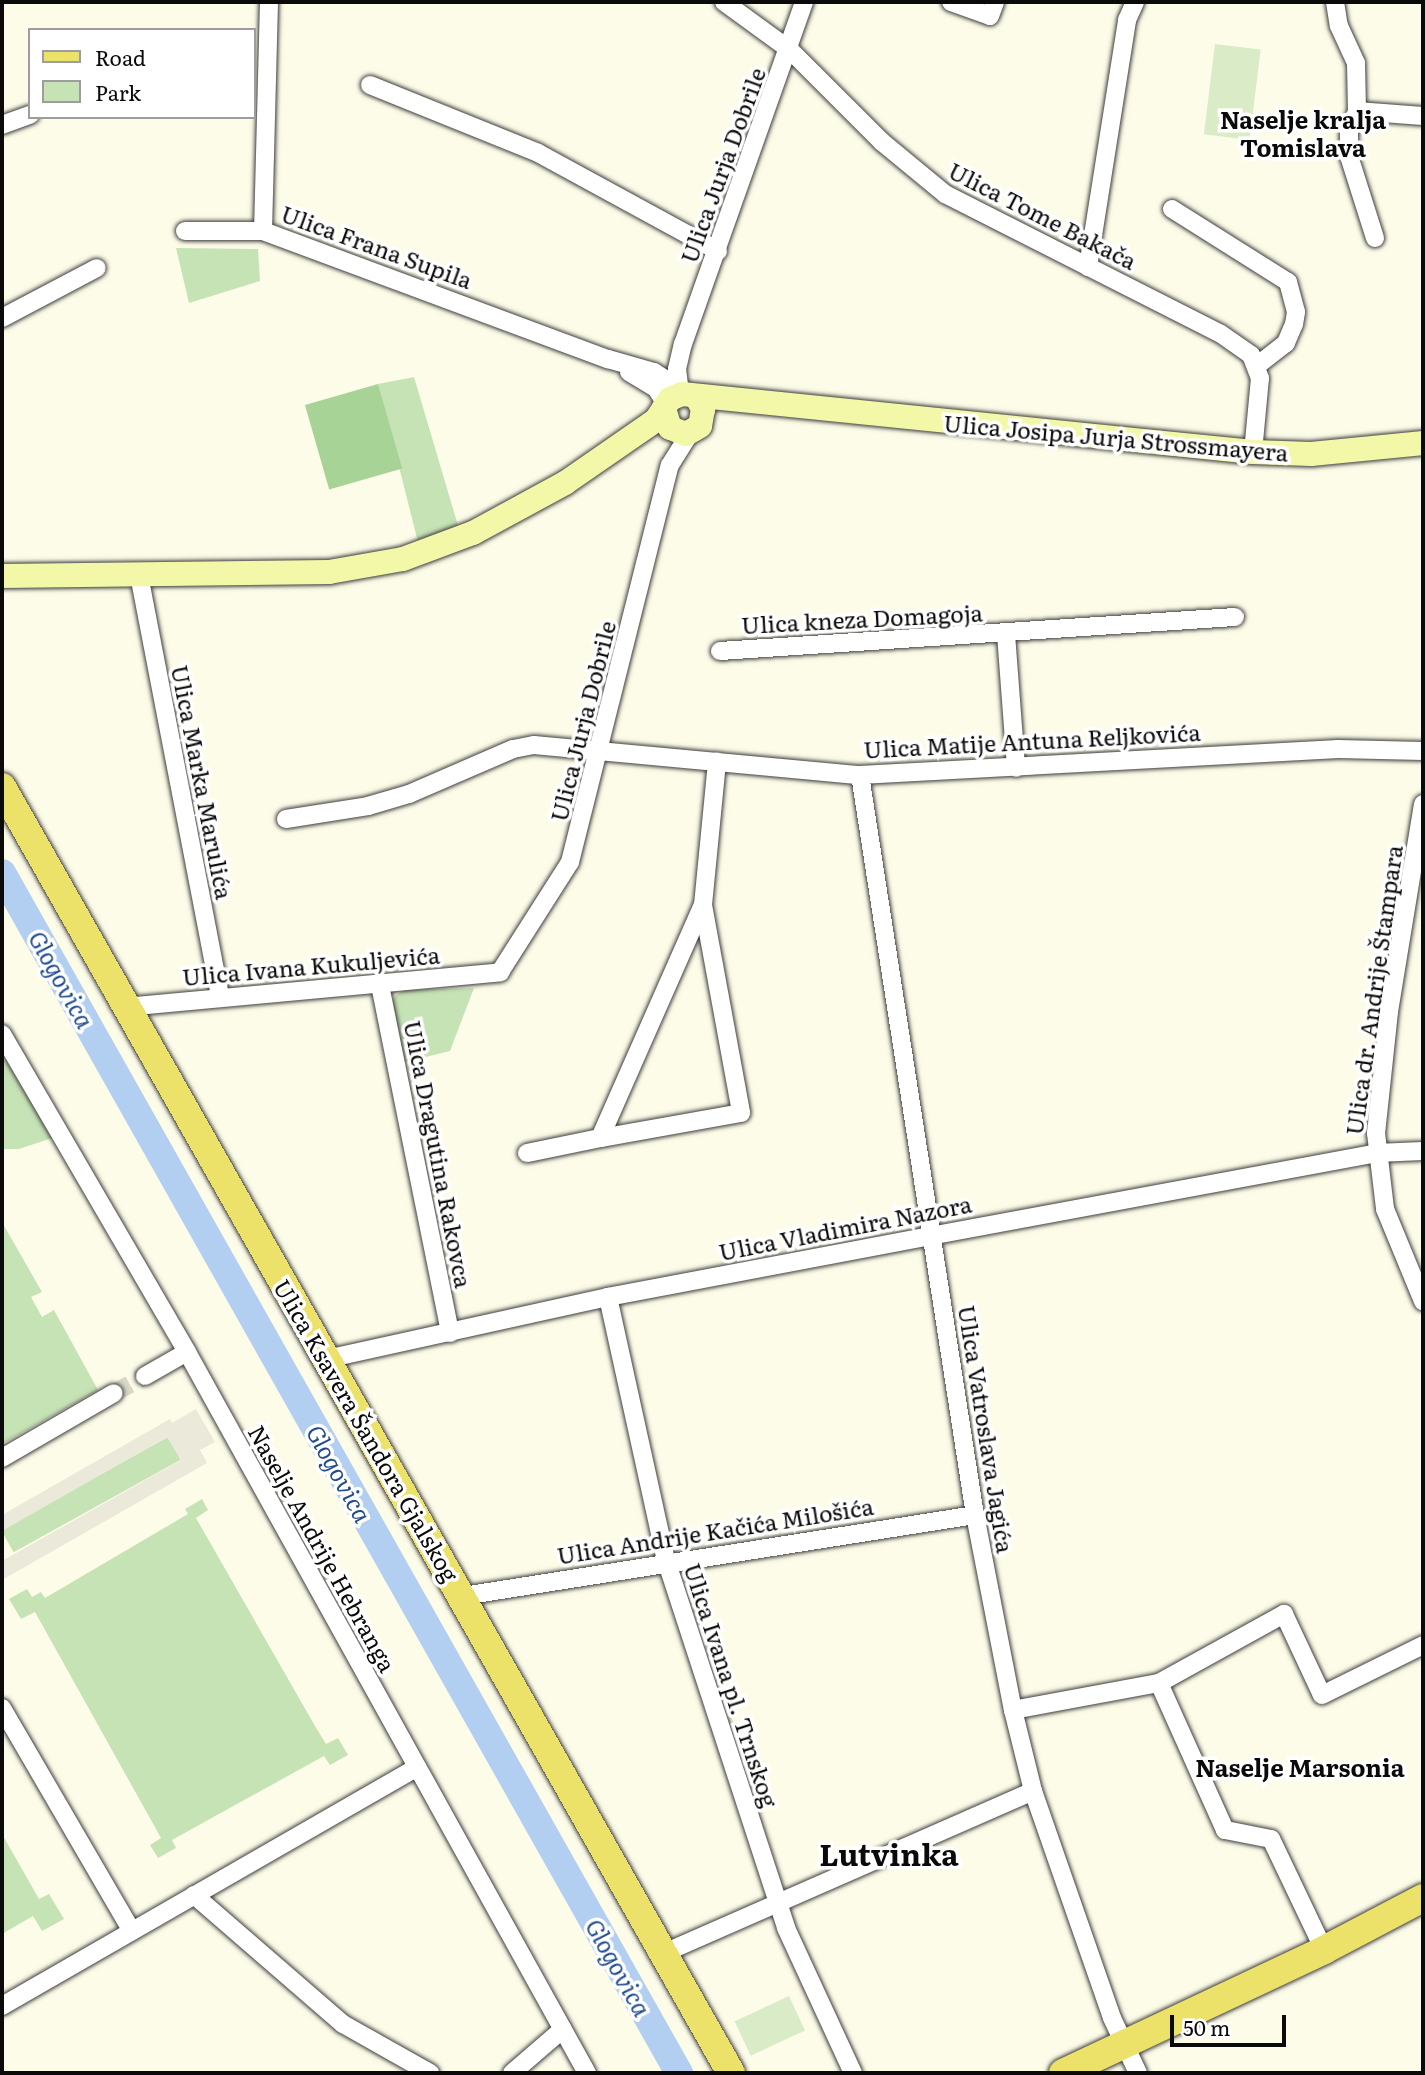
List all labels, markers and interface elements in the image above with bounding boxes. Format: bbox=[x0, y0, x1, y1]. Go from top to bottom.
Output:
legend bbox=[28, 28, 256, 119]
text: Road bbox=[95, 41, 146, 72]
street label: Ulica Jurja Dobrile bbox=[674, 64, 770, 266]
text: Park bbox=[95, 76, 141, 107]
district label: Naselje kralja Tomislava bbox=[1220, 105, 1386, 161]
street label: Ulica Tome Bakača bbox=[944, 156, 1142, 274]
street label: Ulica Frana Supila bbox=[278, 199, 476, 293]
street label: Ulica Josipa Jurja Strossmayera bbox=[942, 408, 1290, 466]
street label: Ulica kneza Domagoja bbox=[740, 598, 984, 638]
street label: Ulica Jurja Dobrile bbox=[544, 618, 620, 824]
street label: Ulica Marka Marulića bbox=[167, 662, 239, 902]
street label: Ulica Matije Antuna Reljkovića bbox=[863, 717, 1201, 763]
street label: Ulica dr. Andrije Štampara bbox=[1339, 843, 1407, 1137]
water label: Glogovica bbox=[24, 925, 100, 1033]
street label: Ulica Ivana Kukuljevića bbox=[181, 940, 441, 990]
street label: Ulica Dragutina Rakovca bbox=[400, 1018, 478, 1290]
street label: Ulica Vladimira Nazora bbox=[716, 1189, 974, 1265]
street label: Ulica Ksavera Šandora Gjalskog bbox=[269, 1274, 465, 1586]
street label: Ulica Vatroslava Jagića bbox=[954, 1303, 1020, 1555]
water label: Glogovica bbox=[302, 1419, 378, 1527]
street label: Naselje Andrije Hebranga bbox=[244, 1420, 402, 1676]
street label: Ulica Andrije Kačića Milošića bbox=[555, 1491, 875, 1569]
street label: Ulica Ivana pl. Trnskog bbox=[679, 1559, 785, 1811]
district label: Naselje Marsonia bbox=[1195, 1753, 1405, 1781]
district label: Lutvinka bbox=[819, 1835, 959, 1871]
water label: Glogovica bbox=[581, 1913, 657, 2021]
scale bar bbox=[1173, 2002, 1288, 2046]
text: 50 m bbox=[1183, 2011, 1230, 2042]

